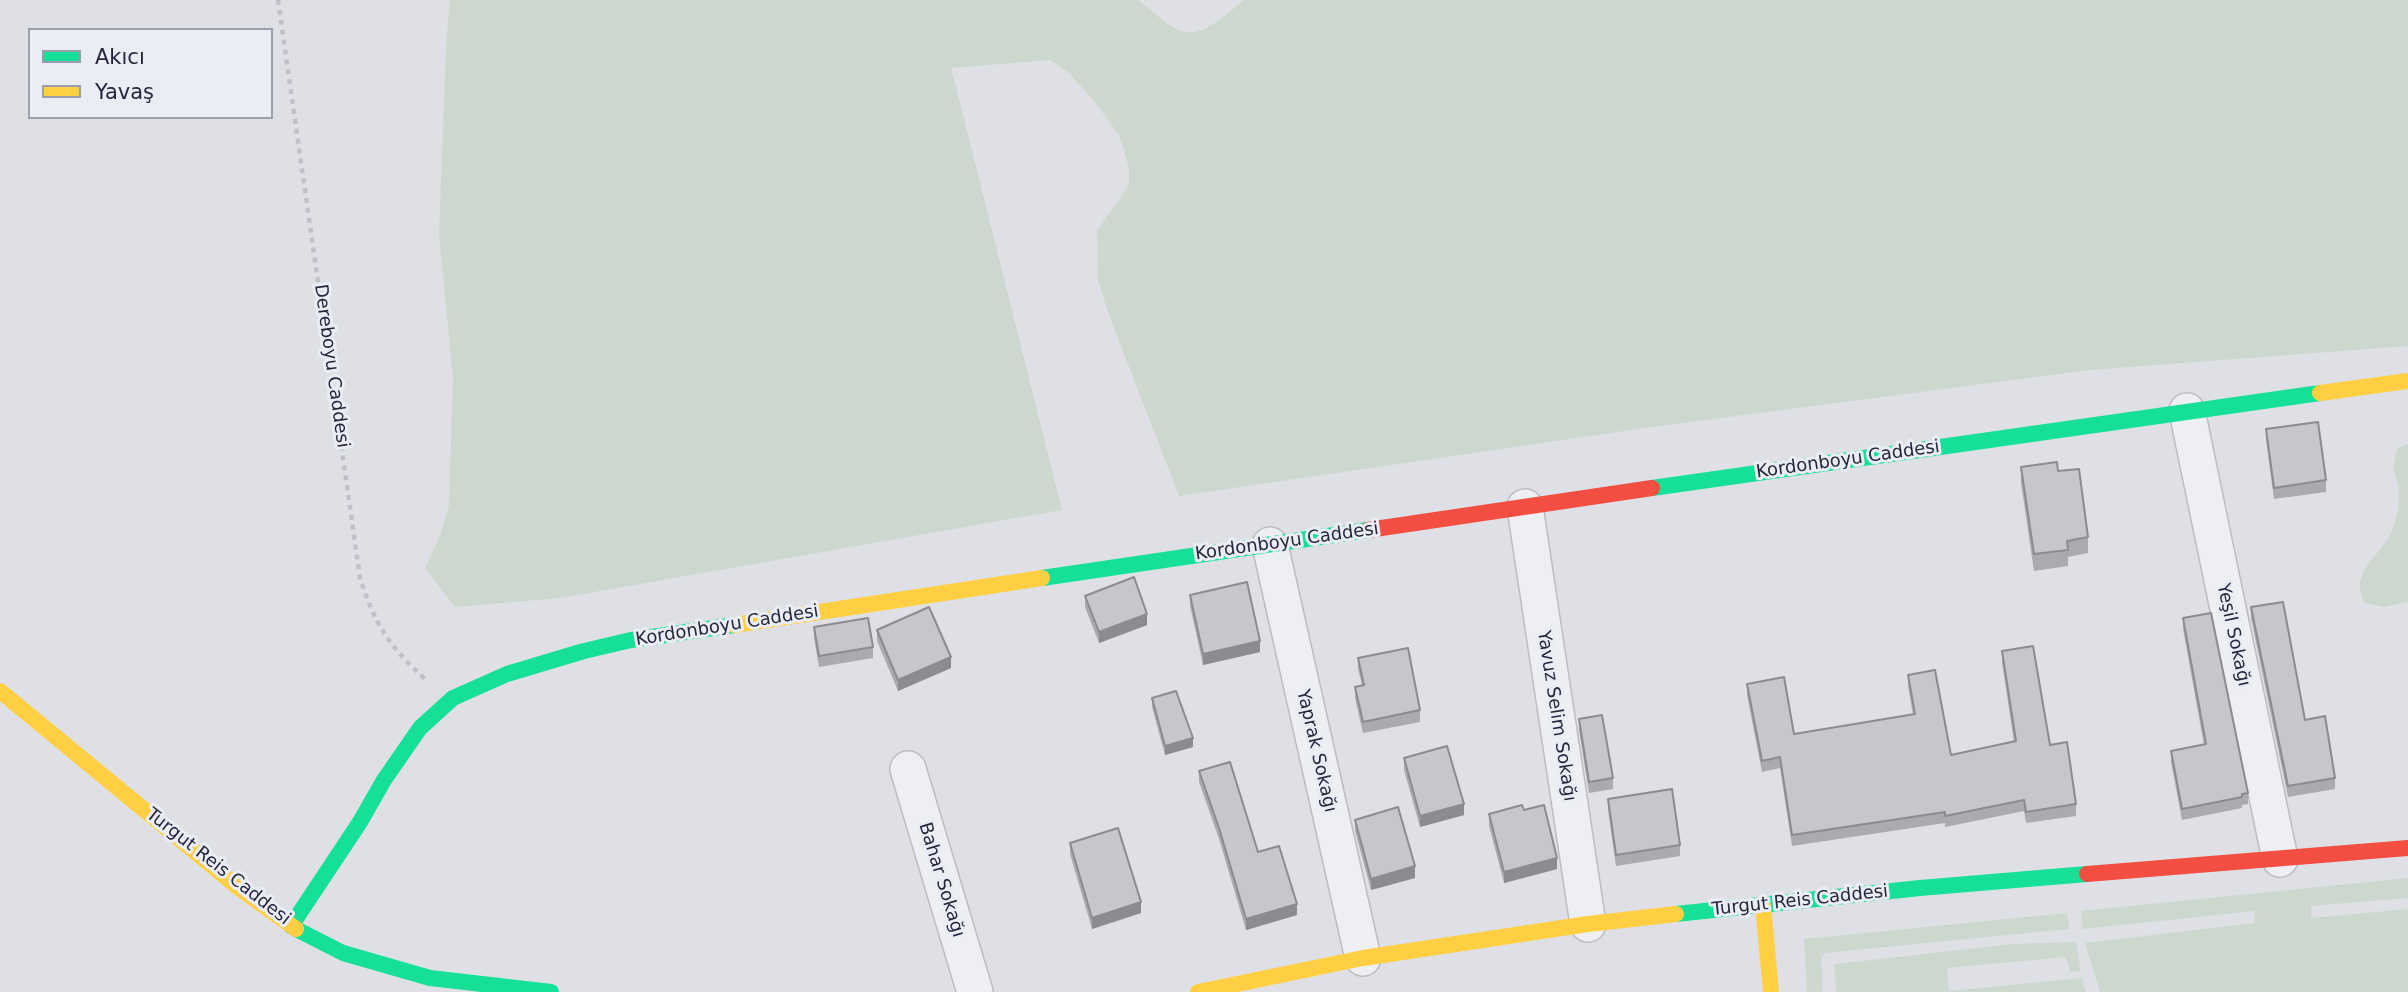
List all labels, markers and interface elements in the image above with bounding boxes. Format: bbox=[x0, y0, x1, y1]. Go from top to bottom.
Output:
legend bbox=[28, 28, 273, 119]
text: Akıcı bbox=[95, 45, 145, 69]
text: Yavaş bbox=[95, 80, 154, 104]
street label: Dereboyu Caddesi bbox=[309, 283, 353, 449]
street label: Kordonboyu Caddesi bbox=[1755, 436, 1941, 484]
street label: Kordonboyu Caddesi bbox=[1194, 518, 1380, 566]
street label: Yeşil Sokağı bbox=[2212, 582, 2254, 688]
street label: Kordonboyu Caddesi bbox=[634, 601, 820, 651]
street label: Yavuz Selim Sokağı bbox=[1532, 629, 1580, 803]
street label: Yaprak Sokağı bbox=[1291, 687, 1341, 815]
street label: Turgut Reis Caddesi bbox=[142, 804, 294, 930]
street label: Bahar Sokağı bbox=[913, 820, 969, 940]
street label: Turgut Reis Caddesi bbox=[1711, 881, 1889, 921]

